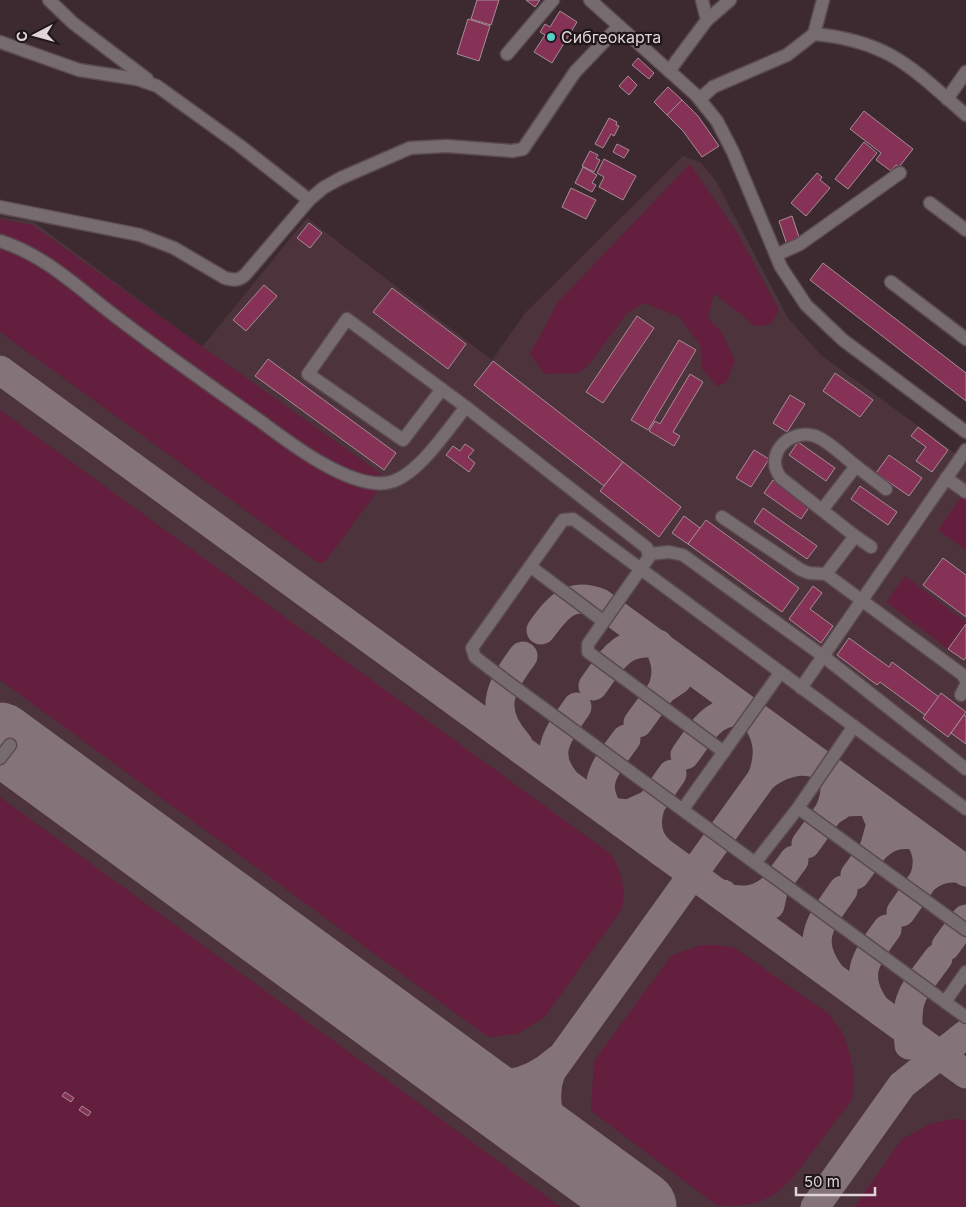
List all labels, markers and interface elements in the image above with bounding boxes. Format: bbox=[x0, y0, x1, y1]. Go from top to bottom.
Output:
north arrow bbox=[10, 10, 60, 60]
place label: Сибгеокарта bbox=[561, 27, 661, 47]
text: С bbox=[13, 30, 31, 42]
marker: Сибгеокарта bbox=[545, 31, 557, 43]
scale bar bbox=[796, 1164, 875, 1196]
text: 50 m bbox=[804, 1172, 840, 1191]

